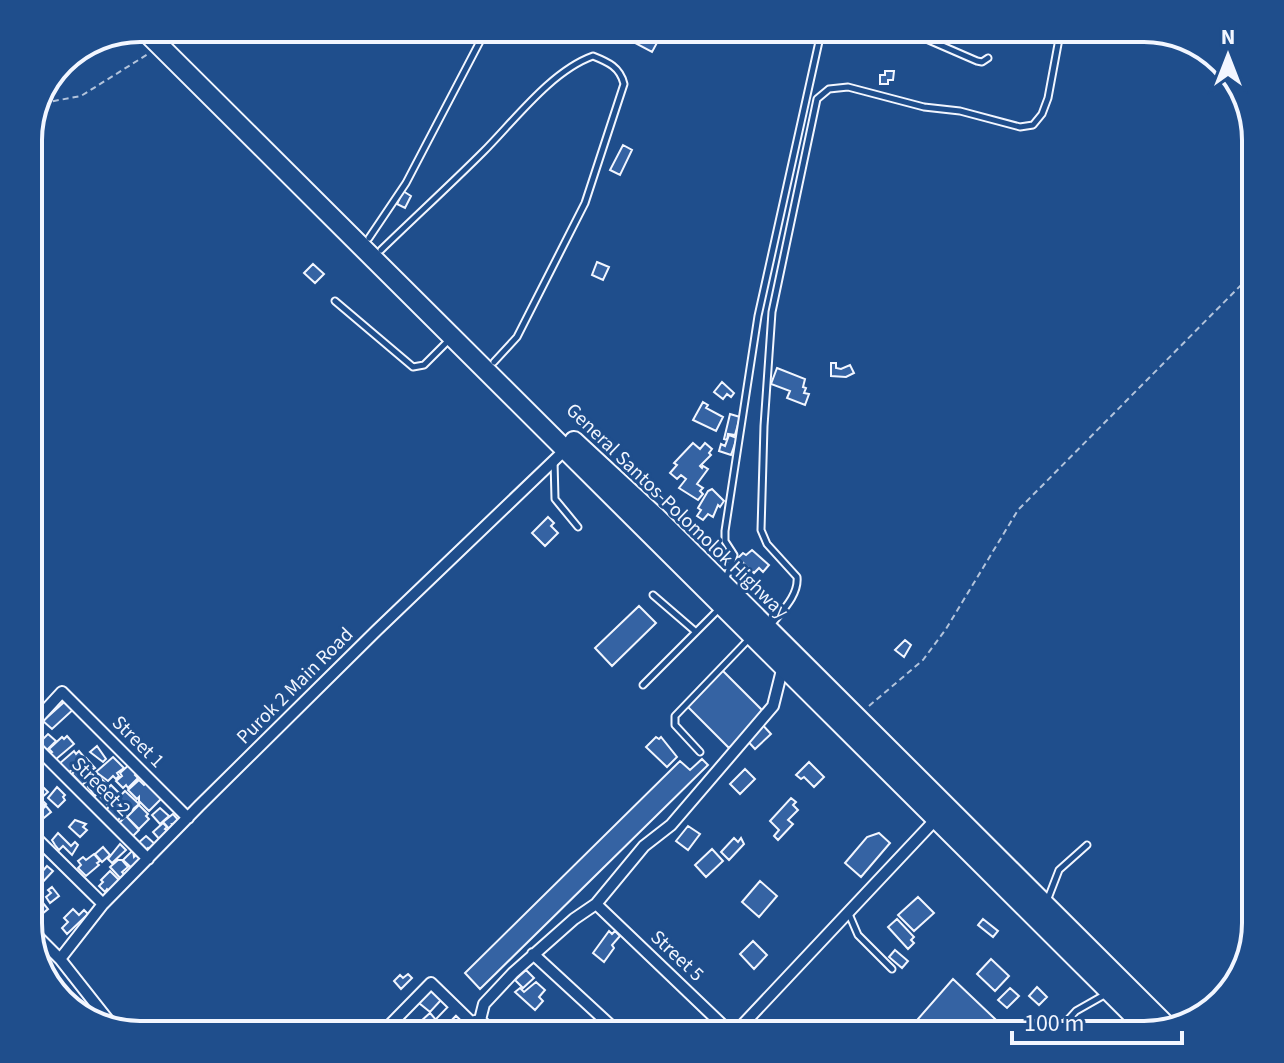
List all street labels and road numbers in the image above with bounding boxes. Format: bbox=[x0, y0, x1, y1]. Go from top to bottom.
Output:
street label: General Santos-Polomolok Highway bbox=[559, 397, 795, 626]
street label: Purok 2 Main Road bbox=[230, 621, 360, 751]
street label: Street 1 bbox=[105, 709, 171, 775]
street label: Streeet 2 bbox=[65, 751, 137, 823]
street label: Street 5 bbox=[644, 924, 710, 988]

